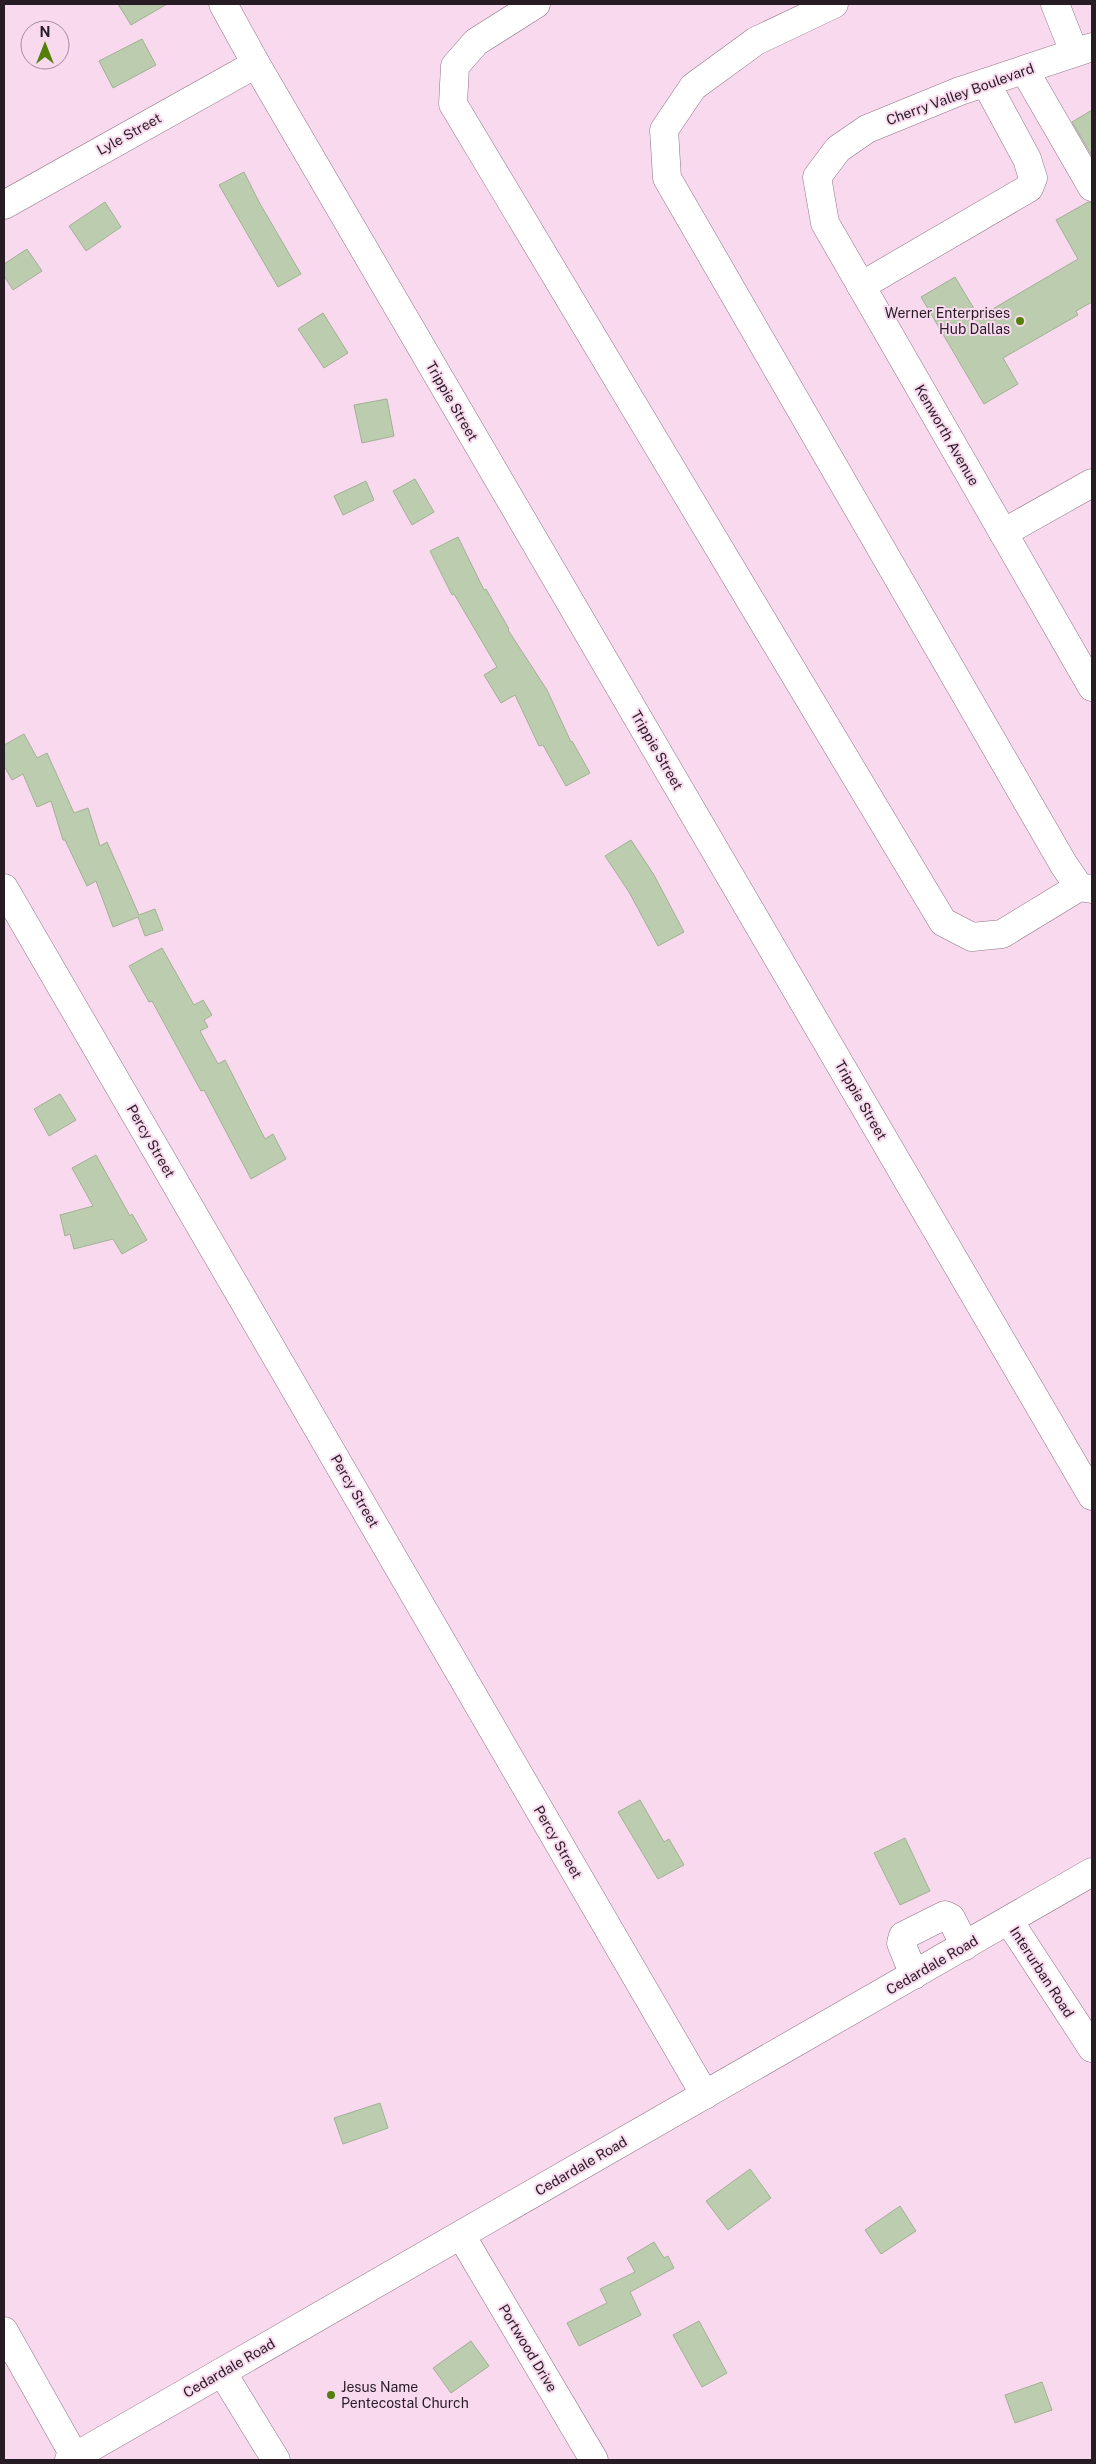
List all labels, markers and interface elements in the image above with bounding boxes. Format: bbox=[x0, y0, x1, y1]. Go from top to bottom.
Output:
north arrow bbox=[20, 20, 70, 70]
text: N bbox=[40, 24, 50, 40]
street label: Cherry Valley Boulevard bbox=[884, 60, 1036, 128]
street label: Lyle Street bbox=[94, 110, 164, 158]
place label: Werner Enterprises Hub Dallas bbox=[885, 305, 1010, 337]
marker: Werner Enterprises Hub Dallas bbox=[1014, 315, 1026, 327]
street label: Trippie Street bbox=[423, 358, 481, 444]
street label: Kenworth Avenue bbox=[912, 382, 982, 488]
street label: Trippie Street bbox=[628, 707, 686, 793]
street label: Trippie Street bbox=[832, 1057, 890, 1143]
street label: Percy Street bbox=[124, 1102, 178, 1180]
street label: Percy Street bbox=[328, 1452, 382, 1530]
street label: Percy Street bbox=[531, 1803, 585, 1881]
street label: Interurban Road bbox=[1007, 1924, 1077, 2020]
street label: Cedardale Road bbox=[883, 1932, 981, 1998]
street label: Cedardale Road bbox=[532, 2133, 630, 2199]
street label: Portwood Drive bbox=[496, 2301, 560, 2395]
street label: Cedardale Road bbox=[180, 2335, 278, 2401]
place label: Jesus Name Pentecostal Church bbox=[341, 2379, 469, 2411]
marker: Jesus Name Pentecostal Church bbox=[325, 2389, 337, 2401]

